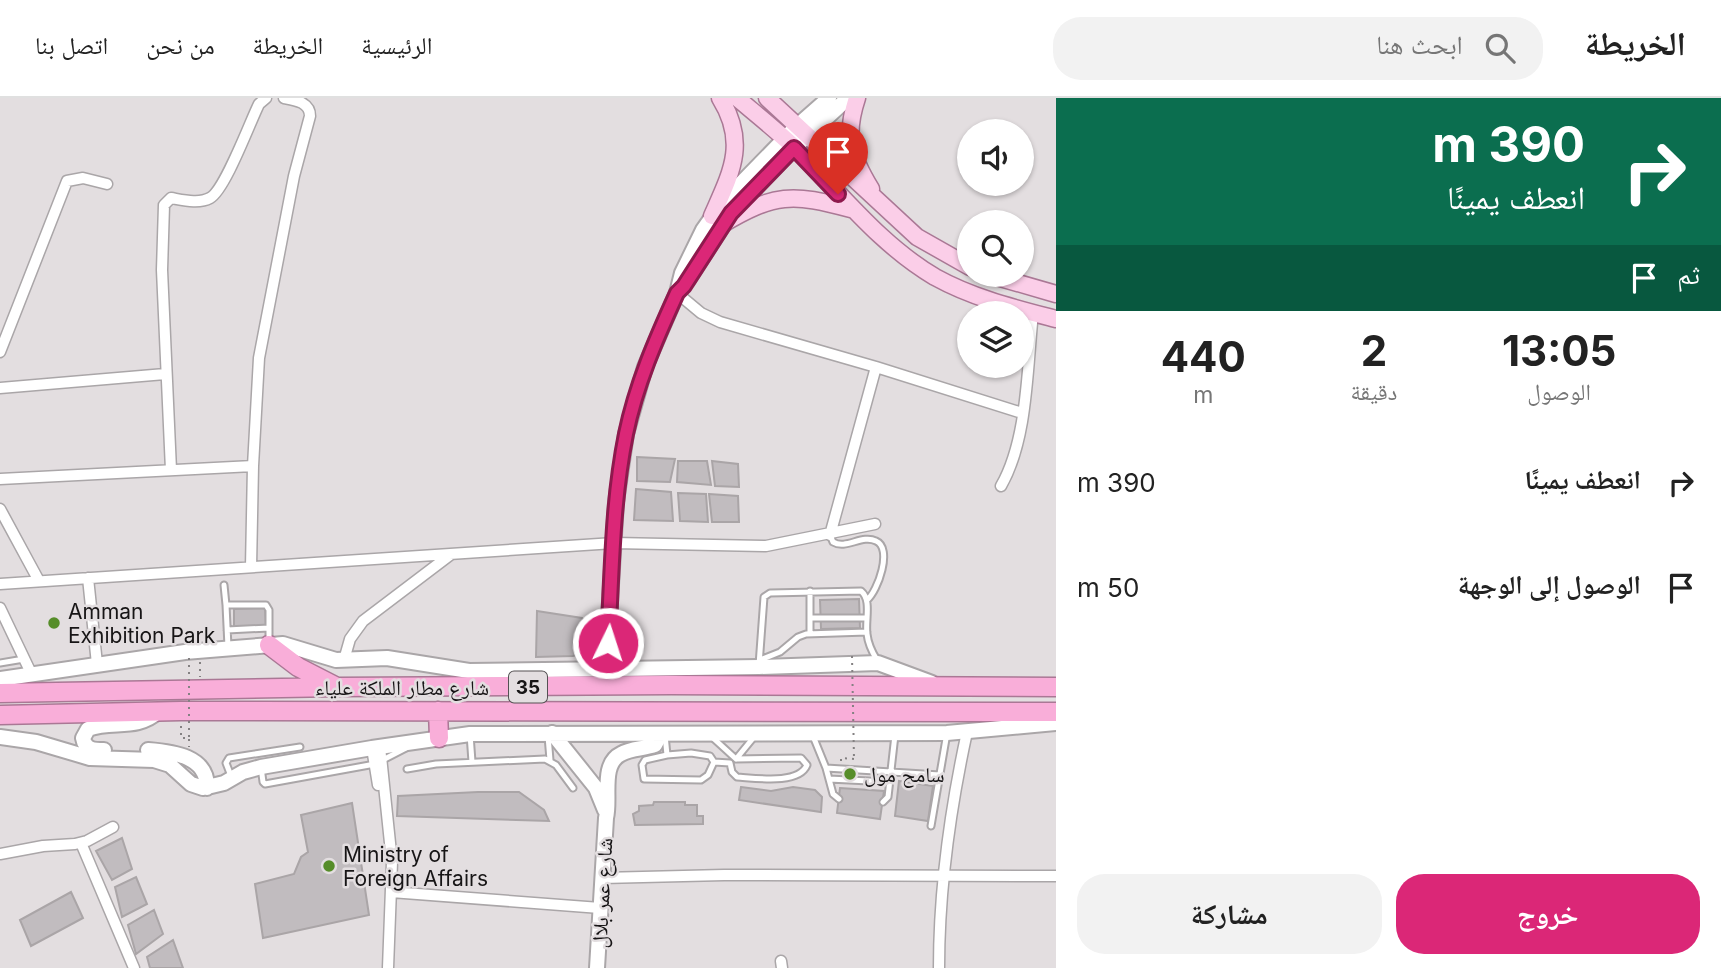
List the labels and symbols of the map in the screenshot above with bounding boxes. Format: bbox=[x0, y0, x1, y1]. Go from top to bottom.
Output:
pin bbox=[808, 122, 868, 194]
place label: Amman Exhibition Park bbox=[68, 599, 216, 648]
position arrow bbox=[571, 606, 645, 680]
marker: Amman Exhibition Park bbox=[46, 615, 62, 631]
road number: 35 bbox=[509, 672, 547, 702]
street label: شارع مطار الملكة علياء bbox=[315, 675, 489, 701]
place label: سامح مول bbox=[864, 762, 945, 788]
marker: سامح مول bbox=[842, 766, 858, 782]
street label: شارع عمر بلال bbox=[587, 837, 618, 949]
place label: Ministry of Foreign Affairs bbox=[343, 842, 488, 891]
marker: Ministry of Foreign Affairs bbox=[321, 858, 337, 874]

